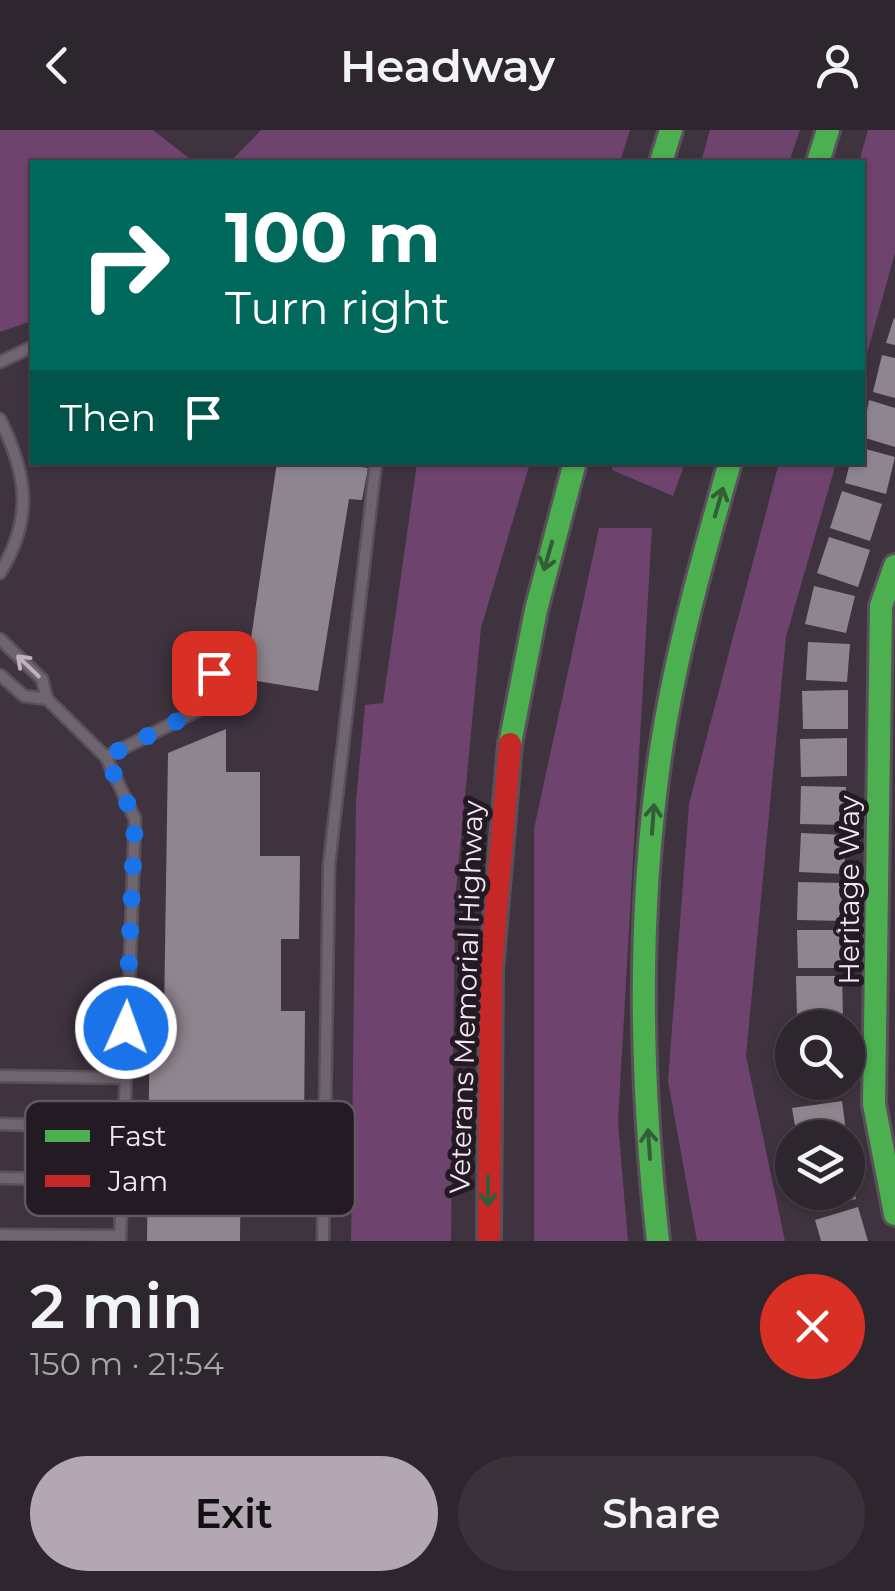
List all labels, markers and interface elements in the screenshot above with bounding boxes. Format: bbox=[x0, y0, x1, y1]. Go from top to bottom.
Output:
icon: back bbox=[30, 38, 85, 93]
text: Headway bbox=[340, 38, 555, 93]
icon: person bbox=[810, 38, 865, 93]
text: 100 m bbox=[225, 194, 441, 280]
icon: right bbox=[60, 200, 190, 330]
text: Turn right bbox=[225, 280, 450, 335]
icon: arrive bbox=[176, 390, 231, 445]
text: Then bbox=[60, 394, 156, 441]
one-way arrow bbox=[711, 486, 729, 518]
one-way arrow bbox=[538, 540, 557, 572]
pin bbox=[172, 631, 257, 716]
icon: arrive bbox=[187, 646, 242, 701]
one-way arrow bbox=[16, 655, 41, 678]
street label: Heritage Way bbox=[832, 794, 866, 985]
street label: Veterans Memorial Highway bbox=[442, 799, 490, 1194]
one-way arrow bbox=[644, 804, 663, 836]
position arrow bbox=[74, 976, 178, 1080]
map controls bbox=[775, 1010, 865, 1210]
button: search bbox=[775, 1010, 865, 1100]
legend bbox=[25, 1101, 355, 1216]
text: Fast bbox=[108, 1119, 167, 1153]
button: layers bbox=[775, 1120, 865, 1210]
one-way arrow bbox=[639, 1128, 658, 1160]
text: Jam bbox=[107, 1164, 168, 1198]
one-way arrow bbox=[478, 1174, 498, 1207]
text: 2 min bbox=[30, 1270, 203, 1343]
button: close bbox=[760, 1274, 865, 1379]
text: 150 m · 21:54 bbox=[30, 1344, 224, 1383]
button: Exit bbox=[30, 1456, 438, 1571]
button: Share bbox=[458, 1456, 865, 1571]

